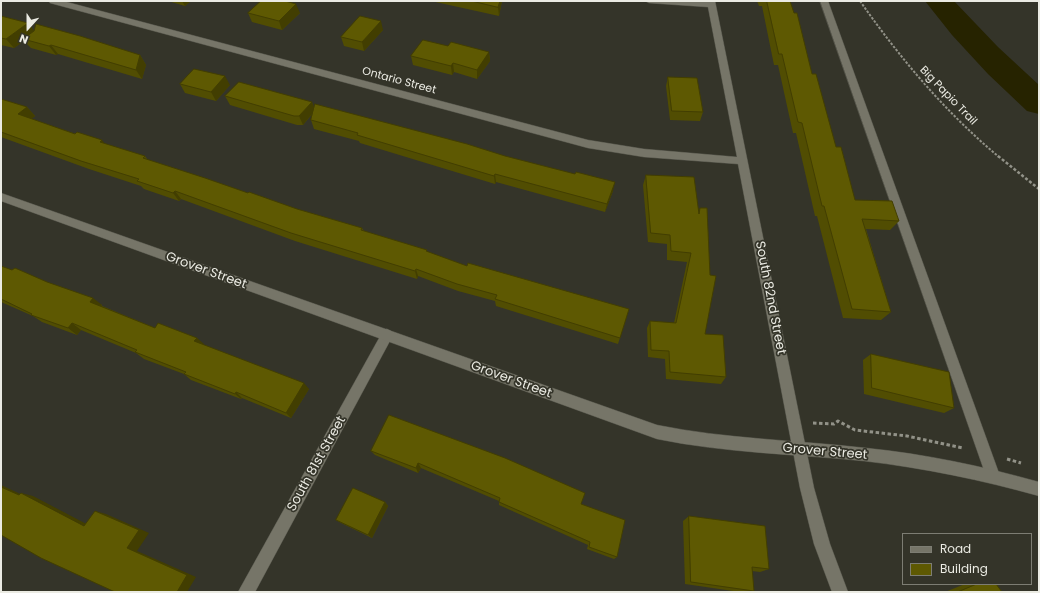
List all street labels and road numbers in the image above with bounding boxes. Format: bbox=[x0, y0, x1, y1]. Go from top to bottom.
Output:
street label: Big Papio Trail bbox=[917, 64, 979, 128]
street label: Ontario Street bbox=[361, 65, 437, 97]
street label: South 82nd Street bbox=[751, 240, 789, 356]
street label: Grover Street bbox=[163, 249, 249, 293]
street label: Grover Street bbox=[468, 358, 554, 402]
street label: South 81st Street bbox=[284, 414, 350, 514]
street label: Grover Street bbox=[782, 441, 868, 463]

